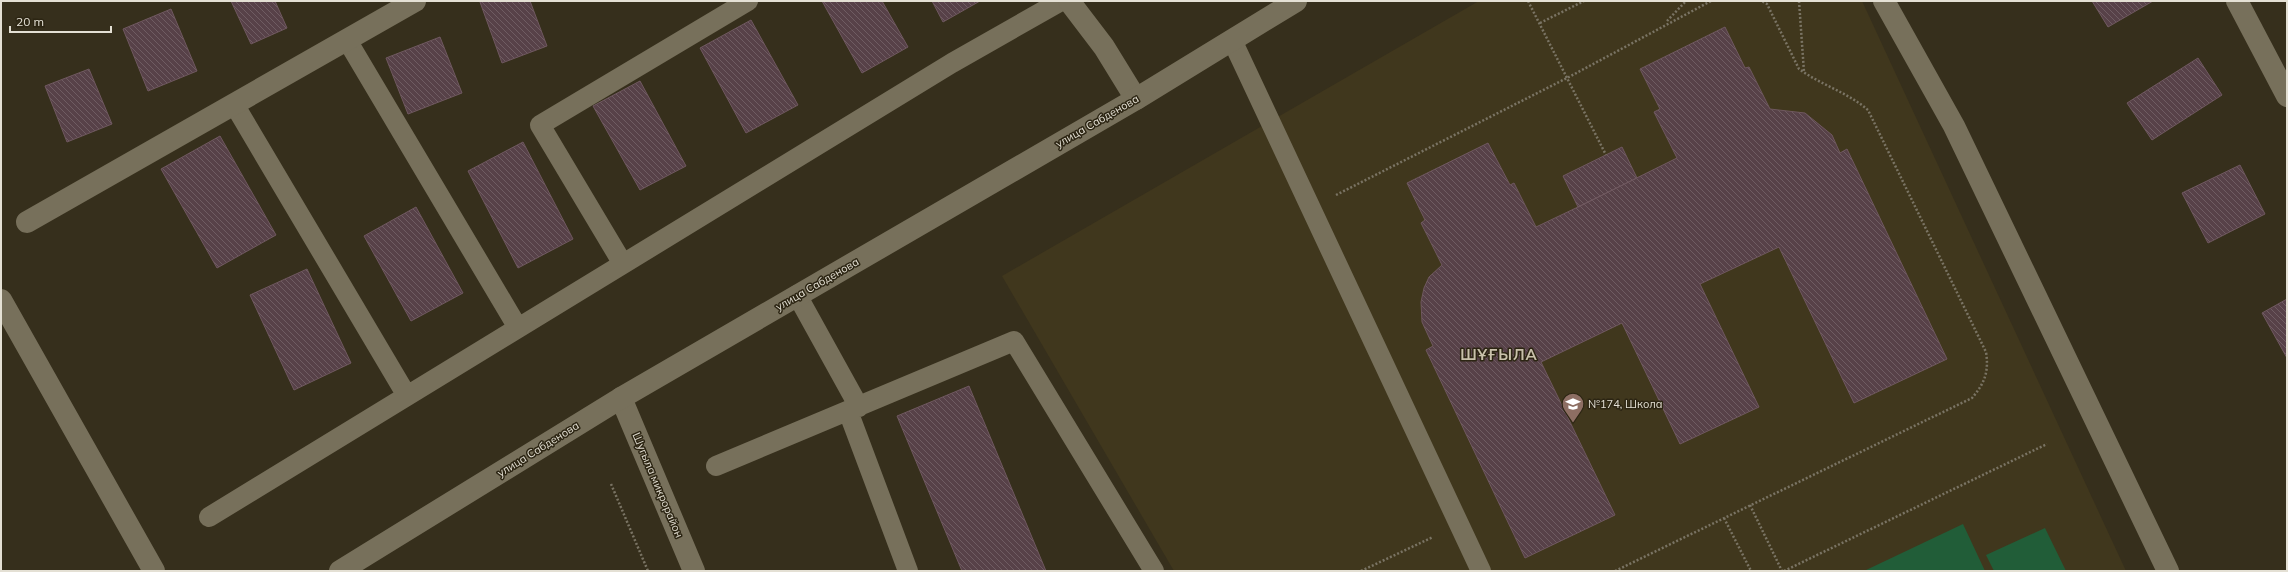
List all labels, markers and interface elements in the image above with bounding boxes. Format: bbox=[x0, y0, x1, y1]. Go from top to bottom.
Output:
scale bar bbox=[10, 8, 111, 34]
text: 20 m bbox=[16, 14, 44, 29]
street label: улица Сабденова bbox=[1053, 91, 1141, 151]
street label: улица Сабденова bbox=[773, 254, 861, 314]
district label: ШҰҒЫЛА bbox=[1460, 345, 1538, 364]
school or university icon: №174, Школа bbox=[1560, 391, 1586, 424]
place label: №174, Школа bbox=[1588, 397, 1662, 411]
street label: улица Сабденова bbox=[494, 418, 582, 480]
street label: Шугыла микрорайон bbox=[630, 430, 686, 540]

